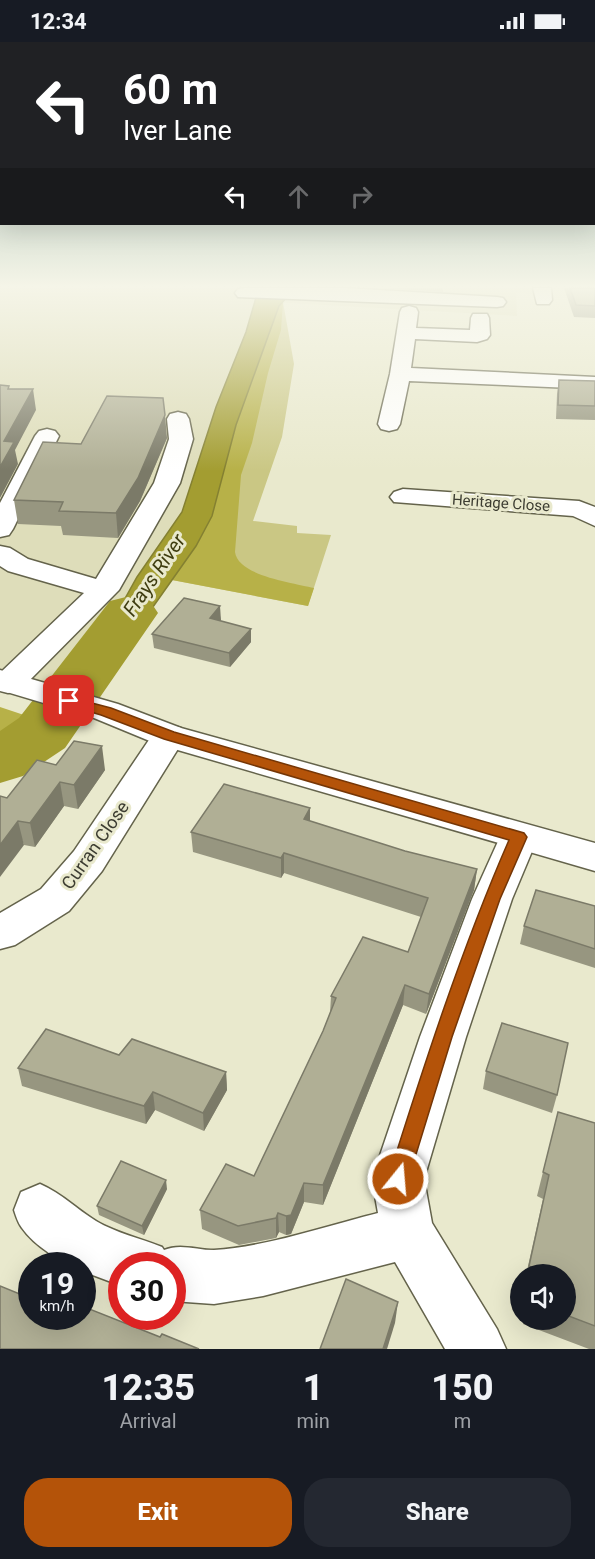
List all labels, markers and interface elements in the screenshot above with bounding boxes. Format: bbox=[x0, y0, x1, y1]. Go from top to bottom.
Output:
text: 12:34 bbox=[30, 9, 87, 34]
text: 60 m bbox=[123, 65, 218, 114]
icon: left bbox=[24, 66, 102, 144]
text: Iver Lane bbox=[123, 115, 232, 147]
icon: left bbox=[219, 180, 252, 213]
icon: ahead bbox=[282, 180, 315, 213]
icon: right bbox=[345, 180, 378, 213]
street label: Heritage Close bbox=[451, 491, 551, 515]
water label: Frays River bbox=[118, 528, 191, 621]
pin bbox=[43, 675, 94, 726]
icon: arrive bbox=[52, 684, 85, 717]
street label: Curran Close bbox=[57, 797, 133, 893]
position arrow bbox=[366, 1147, 430, 1211]
speed limit sign: 30 bbox=[108, 1252, 186, 1330]
map controls bbox=[510, 1264, 576, 1330]
button: sound bbox=[510, 1264, 576, 1330]
text: 19 bbox=[40, 1266, 74, 1301]
text: km/h bbox=[39, 1297, 75, 1315]
text: 12:35 bbox=[101, 1367, 195, 1409]
text: 1 bbox=[303, 1367, 324, 1409]
text: 150 bbox=[431, 1367, 494, 1409]
text: Arrival bbox=[120, 1409, 177, 1433]
text: min bbox=[296, 1409, 330, 1433]
text: m bbox=[454, 1409, 471, 1433]
button: Exit bbox=[24, 1478, 292, 1547]
button: Share bbox=[304, 1478, 571, 1547]

